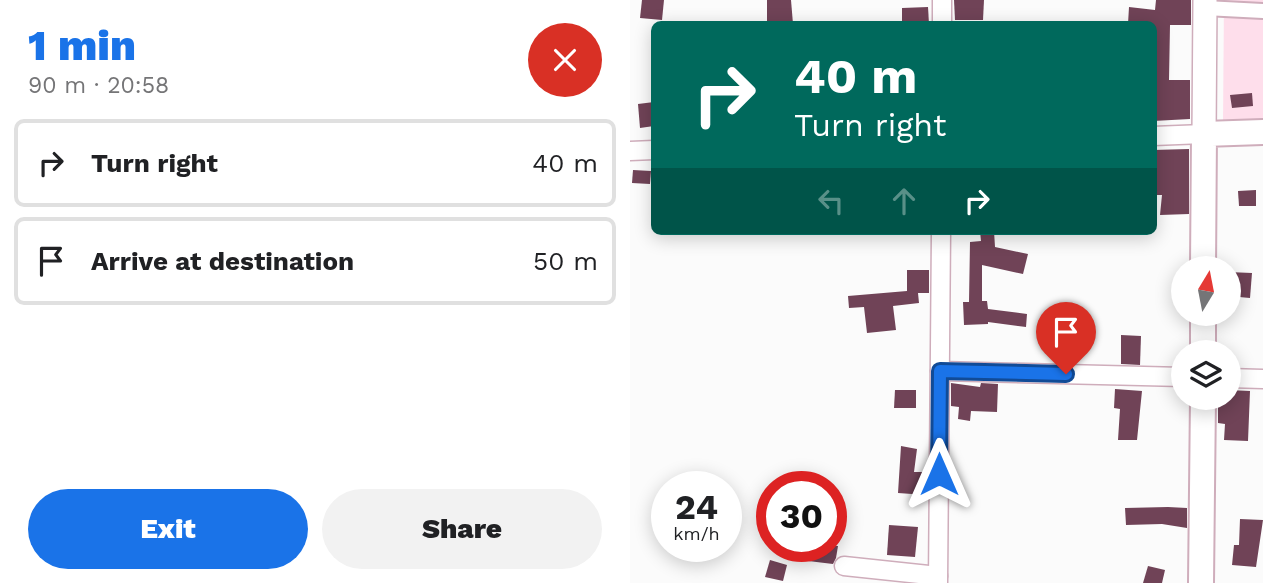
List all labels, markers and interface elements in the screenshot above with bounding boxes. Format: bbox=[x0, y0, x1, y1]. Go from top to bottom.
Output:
text: 1 min bbox=[28, 21, 136, 70]
button: close bbox=[528, 23, 602, 97]
text: 40 m bbox=[794, 47, 917, 105]
icon: right bbox=[679, 49, 770, 140]
text: 90 m · 20:58 bbox=[28, 72, 169, 99]
text: Turn right bbox=[794, 106, 946, 144]
icon: right bbox=[32, 144, 70, 182]
text: Turn right bbox=[91, 148, 218, 178]
text: 40 m bbox=[532, 148, 598, 178]
icon: left bbox=[812, 182, 850, 220]
icon: ahead bbox=[885, 182, 923, 220]
icon: right bbox=[958, 182, 996, 220]
icon: arrive bbox=[32, 242, 70, 280]
text: Arrive at destination bbox=[91, 246, 354, 276]
text: 50 m bbox=[533, 246, 598, 276]
north arrow bbox=[1171, 256, 1241, 326]
map controls bbox=[1171, 256, 1241, 410]
pin bbox=[1036, 302, 1096, 374]
icon: arrive bbox=[1047, 313, 1085, 351]
button: layers bbox=[1171, 340, 1241, 410]
position arrow bbox=[902, 437, 976, 511]
speed limit sign: 30 bbox=[756, 471, 847, 562]
text: 24 bbox=[675, 486, 718, 528]
button: Exit bbox=[28, 489, 308, 569]
button: Share bbox=[322, 489, 602, 569]
text: km/h bbox=[673, 523, 720, 544]

